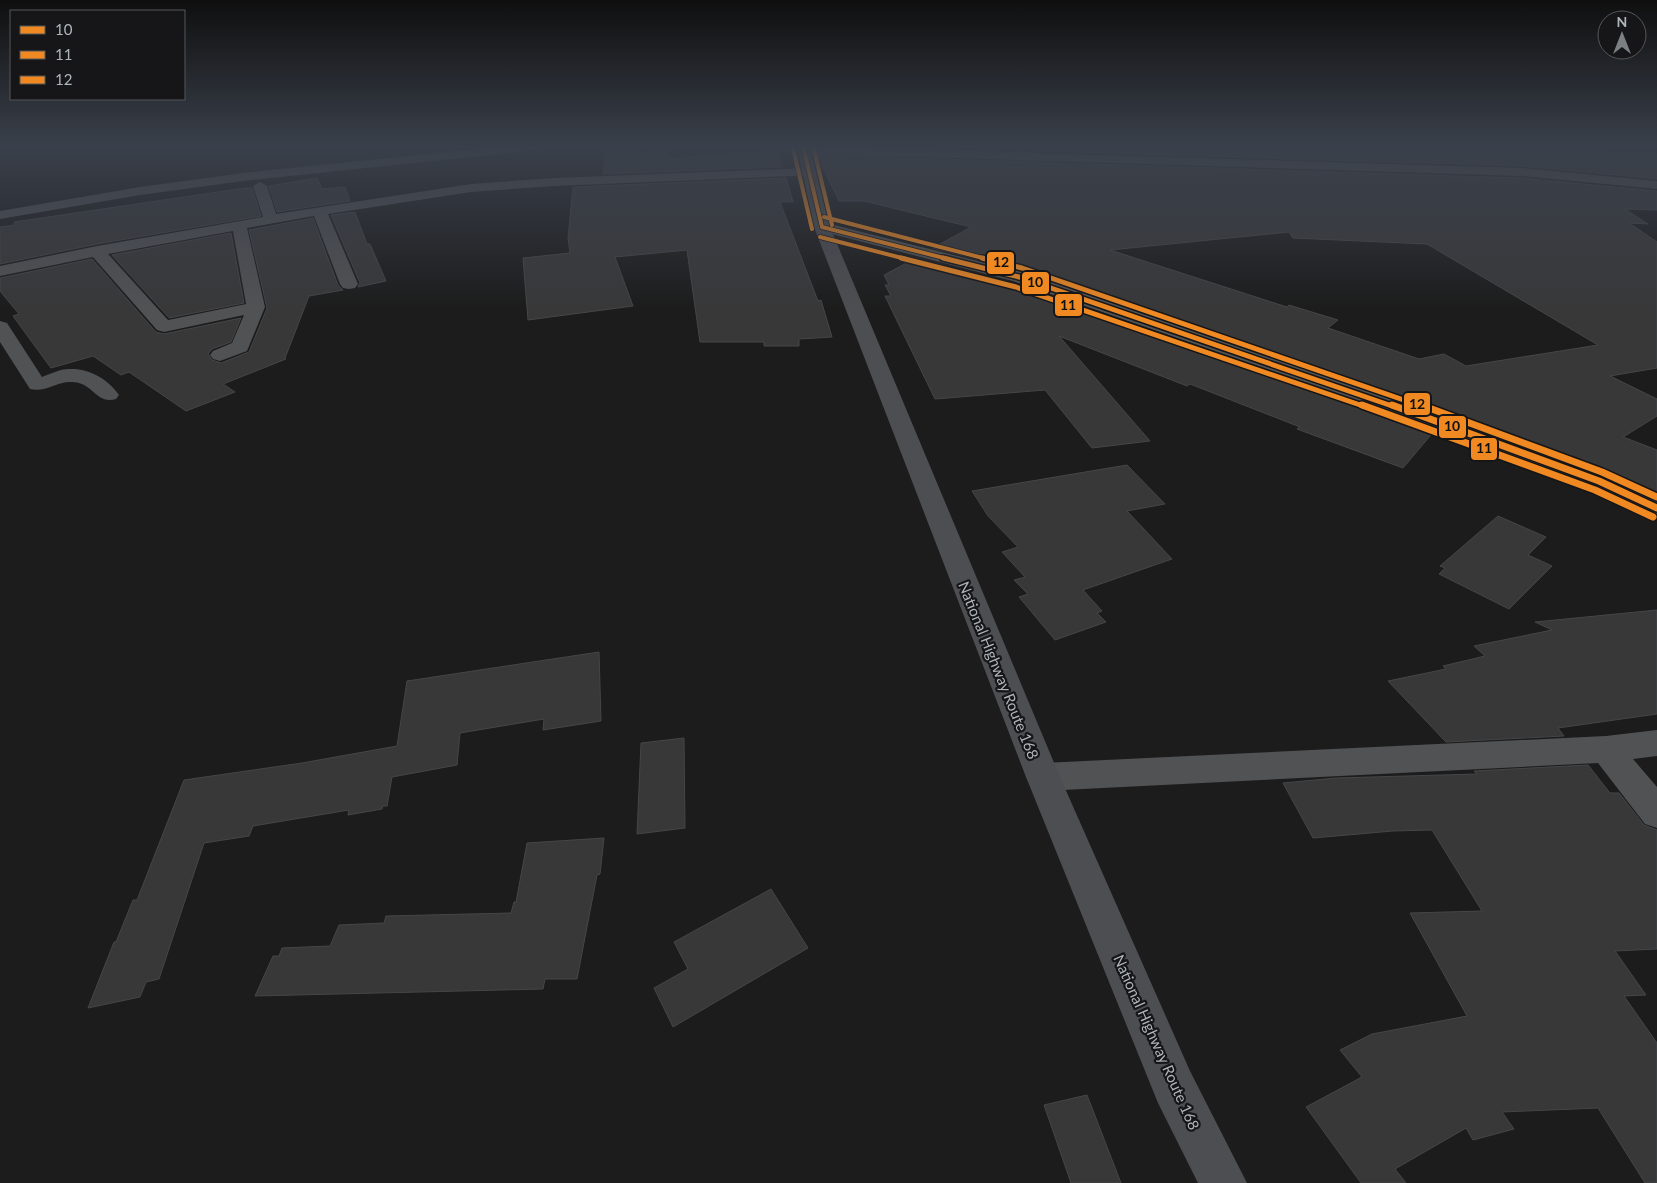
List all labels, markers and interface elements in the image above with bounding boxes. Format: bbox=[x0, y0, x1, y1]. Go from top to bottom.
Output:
legend bbox=[10, 10, 185, 100]
north arrow bbox=[1597, 10, 1647, 60]
text: N bbox=[1617, 13, 1627, 30]
text: 10 bbox=[55, 20, 73, 38]
text: 11 bbox=[55, 45, 72, 63]
text: 12 bbox=[55, 70, 72, 88]
line badge: 12 bbox=[986, 251, 1015, 275]
text: 12 bbox=[993, 253, 1009, 270]
line badge: 10 bbox=[1021, 271, 1050, 295]
text: 10 bbox=[1027, 273, 1043, 290]
line badge: 11 bbox=[1054, 293, 1083, 317]
text: 11 bbox=[1060, 296, 1076, 313]
line badge: 12 bbox=[1403, 392, 1431, 416]
text: 12 bbox=[1409, 395, 1425, 412]
line badge: 10 bbox=[1438, 415, 1467, 439]
text: 10 bbox=[1444, 417, 1460, 434]
line badge: 11 bbox=[1470, 437, 1498, 461]
text: 11 bbox=[1476, 439, 1492, 456]
street label: National Highway Route 168 bbox=[955, 579, 1043, 761]
street label: National Highway Route 168 bbox=[1110, 952, 1204, 1132]

